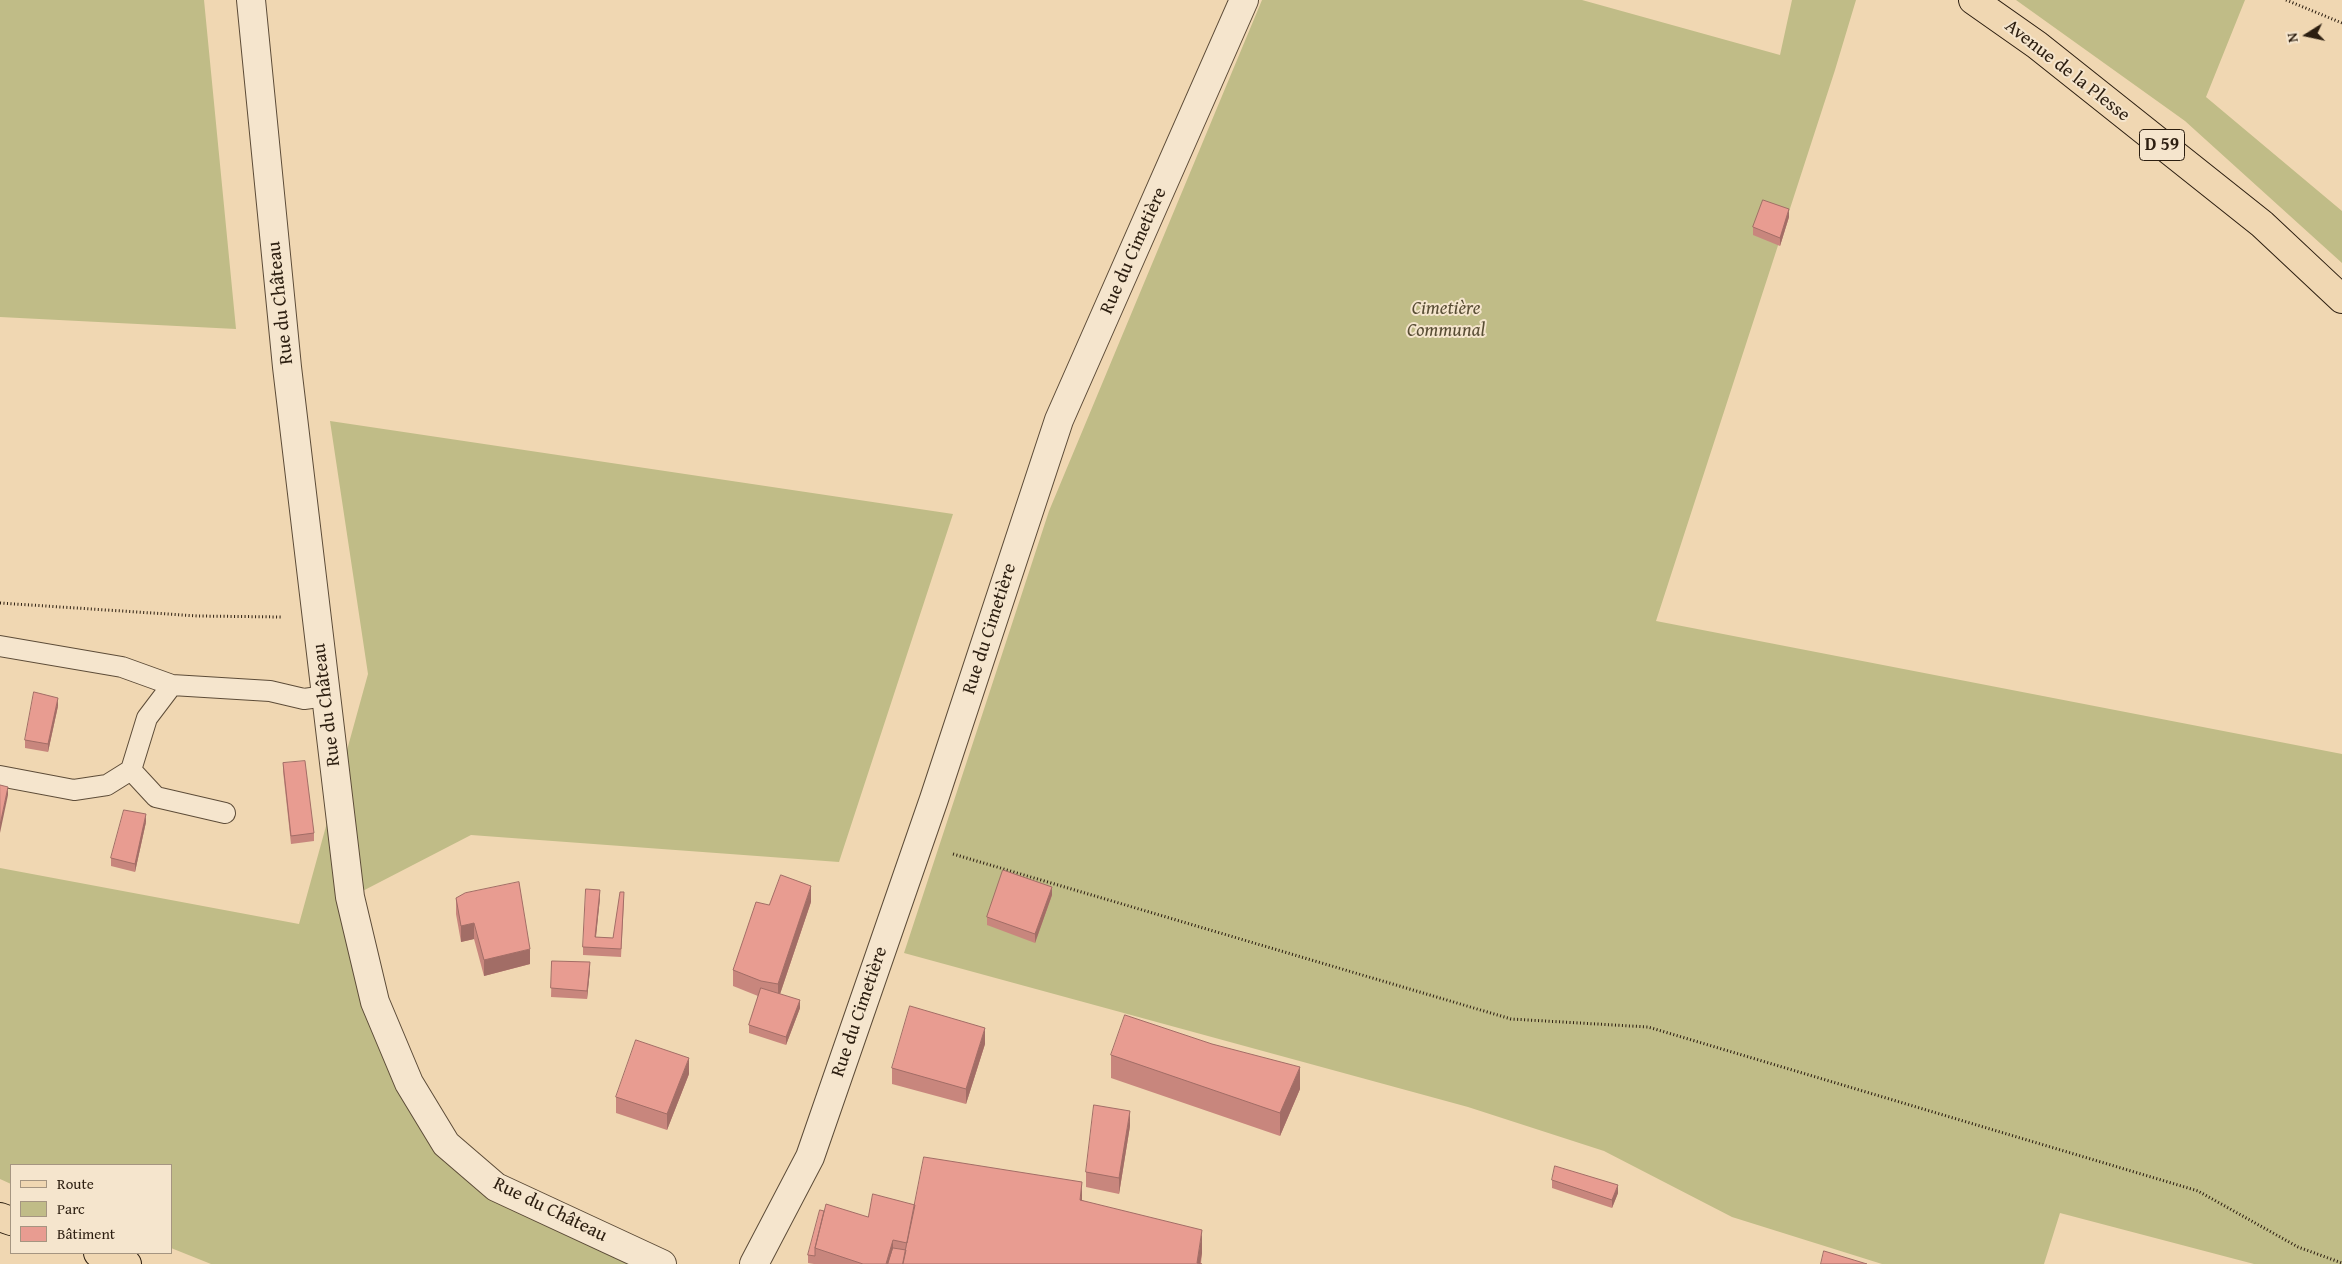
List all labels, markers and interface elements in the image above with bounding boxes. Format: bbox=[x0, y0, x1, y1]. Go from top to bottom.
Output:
north arrow bbox=[2282, 10, 2332, 60]
street label: Avenue de la Plesse bbox=[2000, 15, 2134, 127]
text: N bbox=[2282, 31, 2303, 44]
road number: D 59 bbox=[2140, 130, 2184, 160]
street label: Rue du Cimetière bbox=[1096, 184, 1172, 318]
street label: Rue du Château bbox=[263, 240, 299, 366]
park label: Cimetière Communal bbox=[1407, 298, 1485, 342]
street label: Rue du Cimetière bbox=[958, 561, 1022, 697]
street label: Rue du Château bbox=[308, 642, 346, 768]
street label: Rue du Cimetière bbox=[827, 944, 893, 1080]
legend bbox=[10, 1164, 172, 1254]
text: Route bbox=[57, 1173, 94, 1194]
street label: Rue du Château bbox=[489, 1173, 611, 1247]
text: Parc bbox=[57, 1198, 85, 1219]
text: Bâtiment bbox=[57, 1223, 115, 1244]

